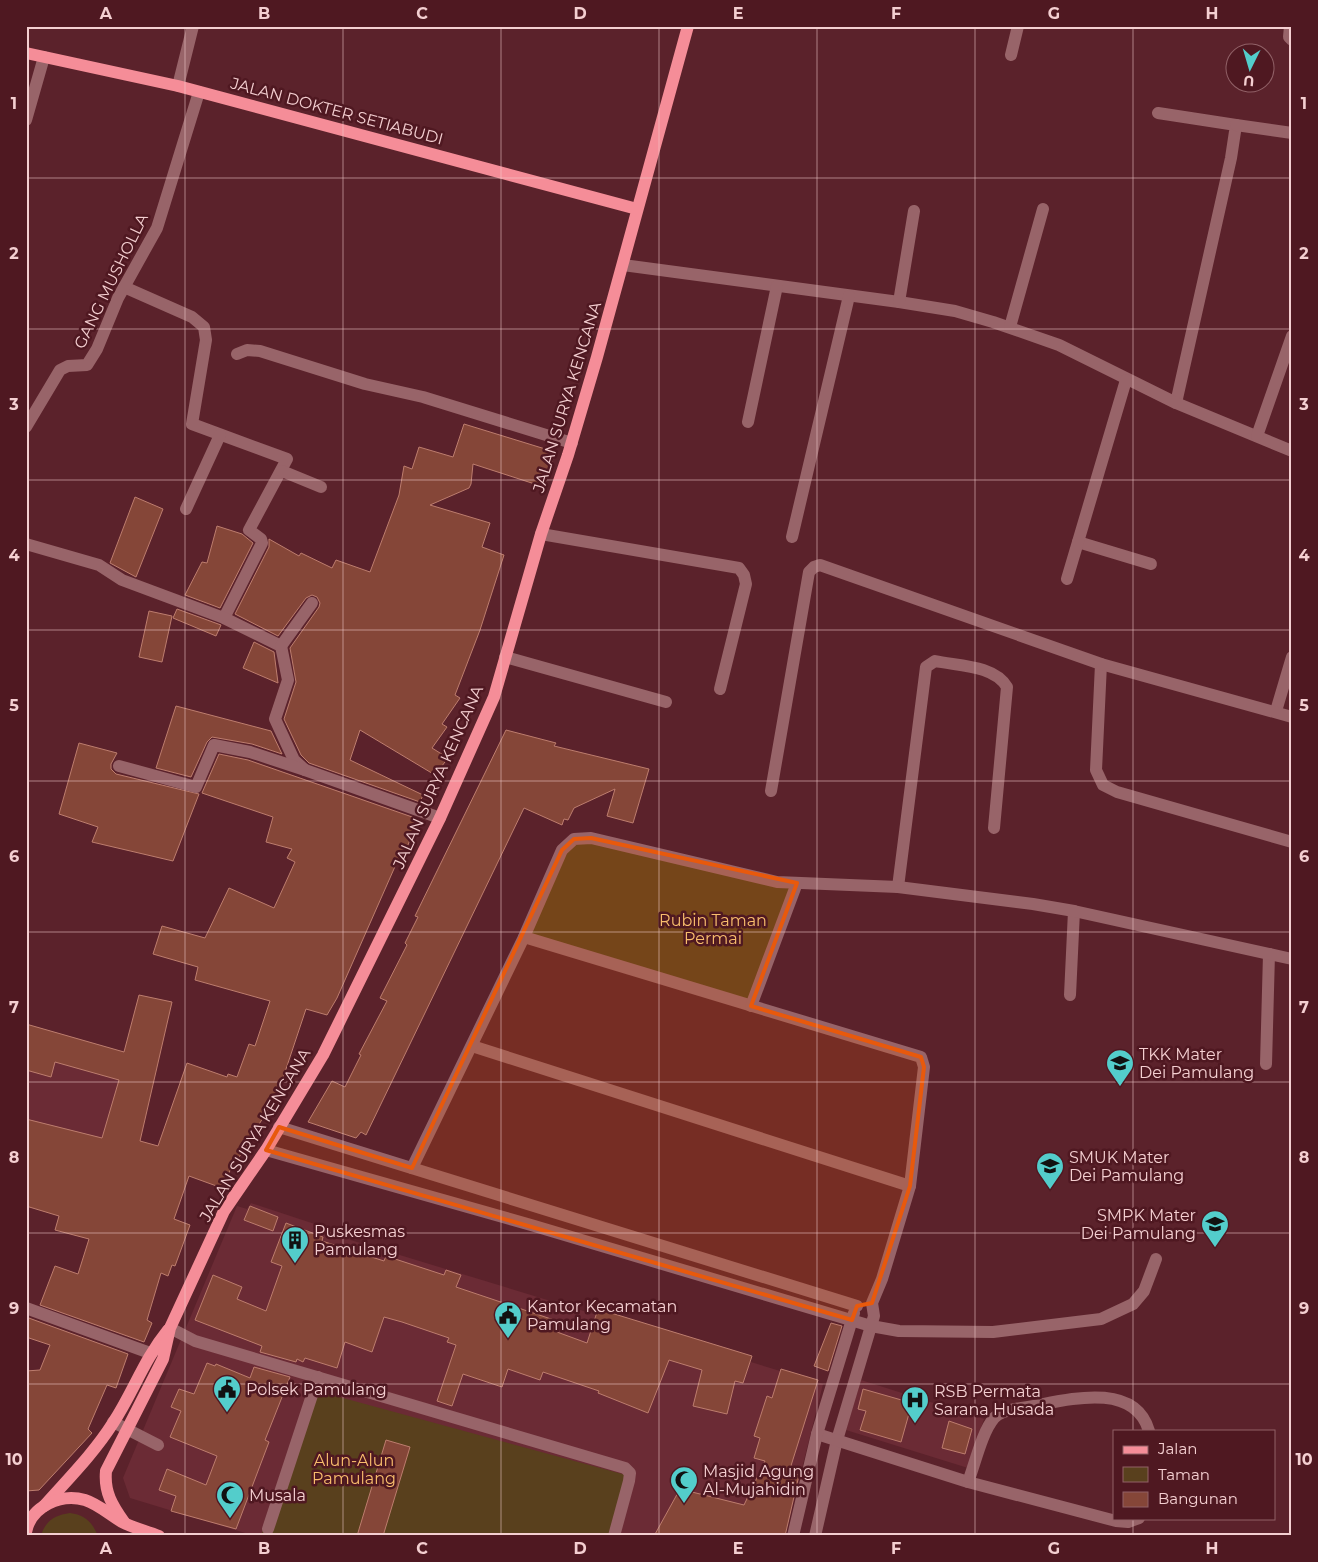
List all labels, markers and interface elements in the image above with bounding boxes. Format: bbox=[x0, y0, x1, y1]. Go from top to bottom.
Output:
text: A bbox=[99, 4, 113, 23]
text: B bbox=[258, 4, 270, 23]
text: C bbox=[416, 4, 428, 23]
text: D bbox=[573, 4, 587, 23]
text: E bbox=[733, 4, 743, 23]
text: F bbox=[891, 4, 901, 23]
text: G bbox=[1048, 4, 1060, 23]
text: H bbox=[1206, 4, 1218, 23]
north arrow bbox=[1226, 42, 1276, 92]
text: U bbox=[1243, 72, 1255, 90]
street label: JALAN DOKTER SETIABUDI bbox=[228, 73, 445, 149]
text: 1 bbox=[11, 94, 17, 113]
text: 1 bbox=[1301, 94, 1307, 113]
street label: GANG MUSHOLLA bbox=[70, 210, 152, 352]
text: 2 bbox=[9, 244, 19, 263]
text: 2 bbox=[1299, 244, 1309, 263]
street label: JALAN SURYA KENCANA bbox=[529, 299, 605, 496]
text: 3 bbox=[8, 395, 19, 414]
text: 3 bbox=[1298, 395, 1309, 414]
text: 4 bbox=[8, 546, 20, 565]
text: 4 bbox=[1298, 546, 1310, 565]
street label: JALAN SURYA KENCANA bbox=[389, 682, 487, 872]
text: 5 bbox=[9, 696, 19, 715]
text: 5 bbox=[1299, 696, 1309, 715]
text: 6 bbox=[9, 847, 19, 866]
text: 6 bbox=[1299, 847, 1309, 866]
park label: Rubin Taman Permai bbox=[659, 911, 767, 948]
text: 7 bbox=[9, 998, 19, 1017]
text: 7 bbox=[1299, 998, 1309, 1017]
street label: JALAN SURYA KENCANA bbox=[195, 1045, 315, 1226]
place label: TKK Mater Dei Pamulang bbox=[1139, 1045, 1254, 1082]
school or university icon: TKK Mater Dei Pamulang bbox=[1105, 1048, 1135, 1087]
text: 8 bbox=[9, 1148, 19, 1167]
place label: SMUK Mater Dei Pamulang bbox=[1069, 1148, 1184, 1185]
text: 8 bbox=[1299, 1148, 1309, 1167]
school or university icon: SMUK Mater Dei Pamulang bbox=[1035, 1151, 1065, 1190]
place label: SMPK Mater Dei Pamulang bbox=[1081, 1206, 1196, 1243]
school or university icon: SMPK Mater Dei Pamulang bbox=[1200, 1209, 1230, 1248]
place label: Puskesmas Pamulang bbox=[314, 1222, 405, 1259]
building icon: Puskesmas Pamulang bbox=[280, 1225, 310, 1264]
place label: Kantor Kecamatan Pamulang bbox=[527, 1297, 677, 1334]
text: 9 bbox=[9, 1299, 19, 1318]
text: 9 bbox=[1299, 1299, 1309, 1318]
public building icon: Kantor Kecamatan Pamulang bbox=[493, 1300, 523, 1339]
public building icon: Polsek Pamulang bbox=[212, 1374, 242, 1413]
place label: Polsek Pamulang bbox=[246, 1380, 387, 1399]
place label: RSB Permata Sarana Husada bbox=[934, 1382, 1054, 1419]
hospital icon: RSB Permata Sarana Husada bbox=[900, 1385, 930, 1424]
legend bbox=[1113, 1430, 1276, 1520]
text: Jalan bbox=[1157, 1439, 1197, 1458]
text: 10 bbox=[5, 1450, 23, 1469]
text: 10 bbox=[1295, 1450, 1313, 1469]
park label: Alun-Alun Pamulang bbox=[312, 1451, 396, 1488]
place label: Masjid Agung Al-Mujahidin bbox=[703, 1462, 814, 1499]
mosque icon: Masjid Agung Al-Mujahidin bbox=[669, 1465, 699, 1504]
text: Taman bbox=[1158, 1465, 1210, 1484]
mosque icon: Musala bbox=[215, 1480, 245, 1519]
place label: Musala bbox=[249, 1486, 306, 1505]
text: Bangunan bbox=[1158, 1489, 1238, 1508]
text: A bbox=[99, 1539, 113, 1558]
text: B bbox=[258, 1539, 270, 1558]
text: C bbox=[416, 1539, 428, 1558]
text: D bbox=[573, 1539, 587, 1558]
text: E bbox=[733, 1539, 743, 1558]
text: F bbox=[891, 1539, 901, 1558]
text: G bbox=[1048, 1539, 1060, 1558]
text: H bbox=[1206, 1539, 1218, 1558]

